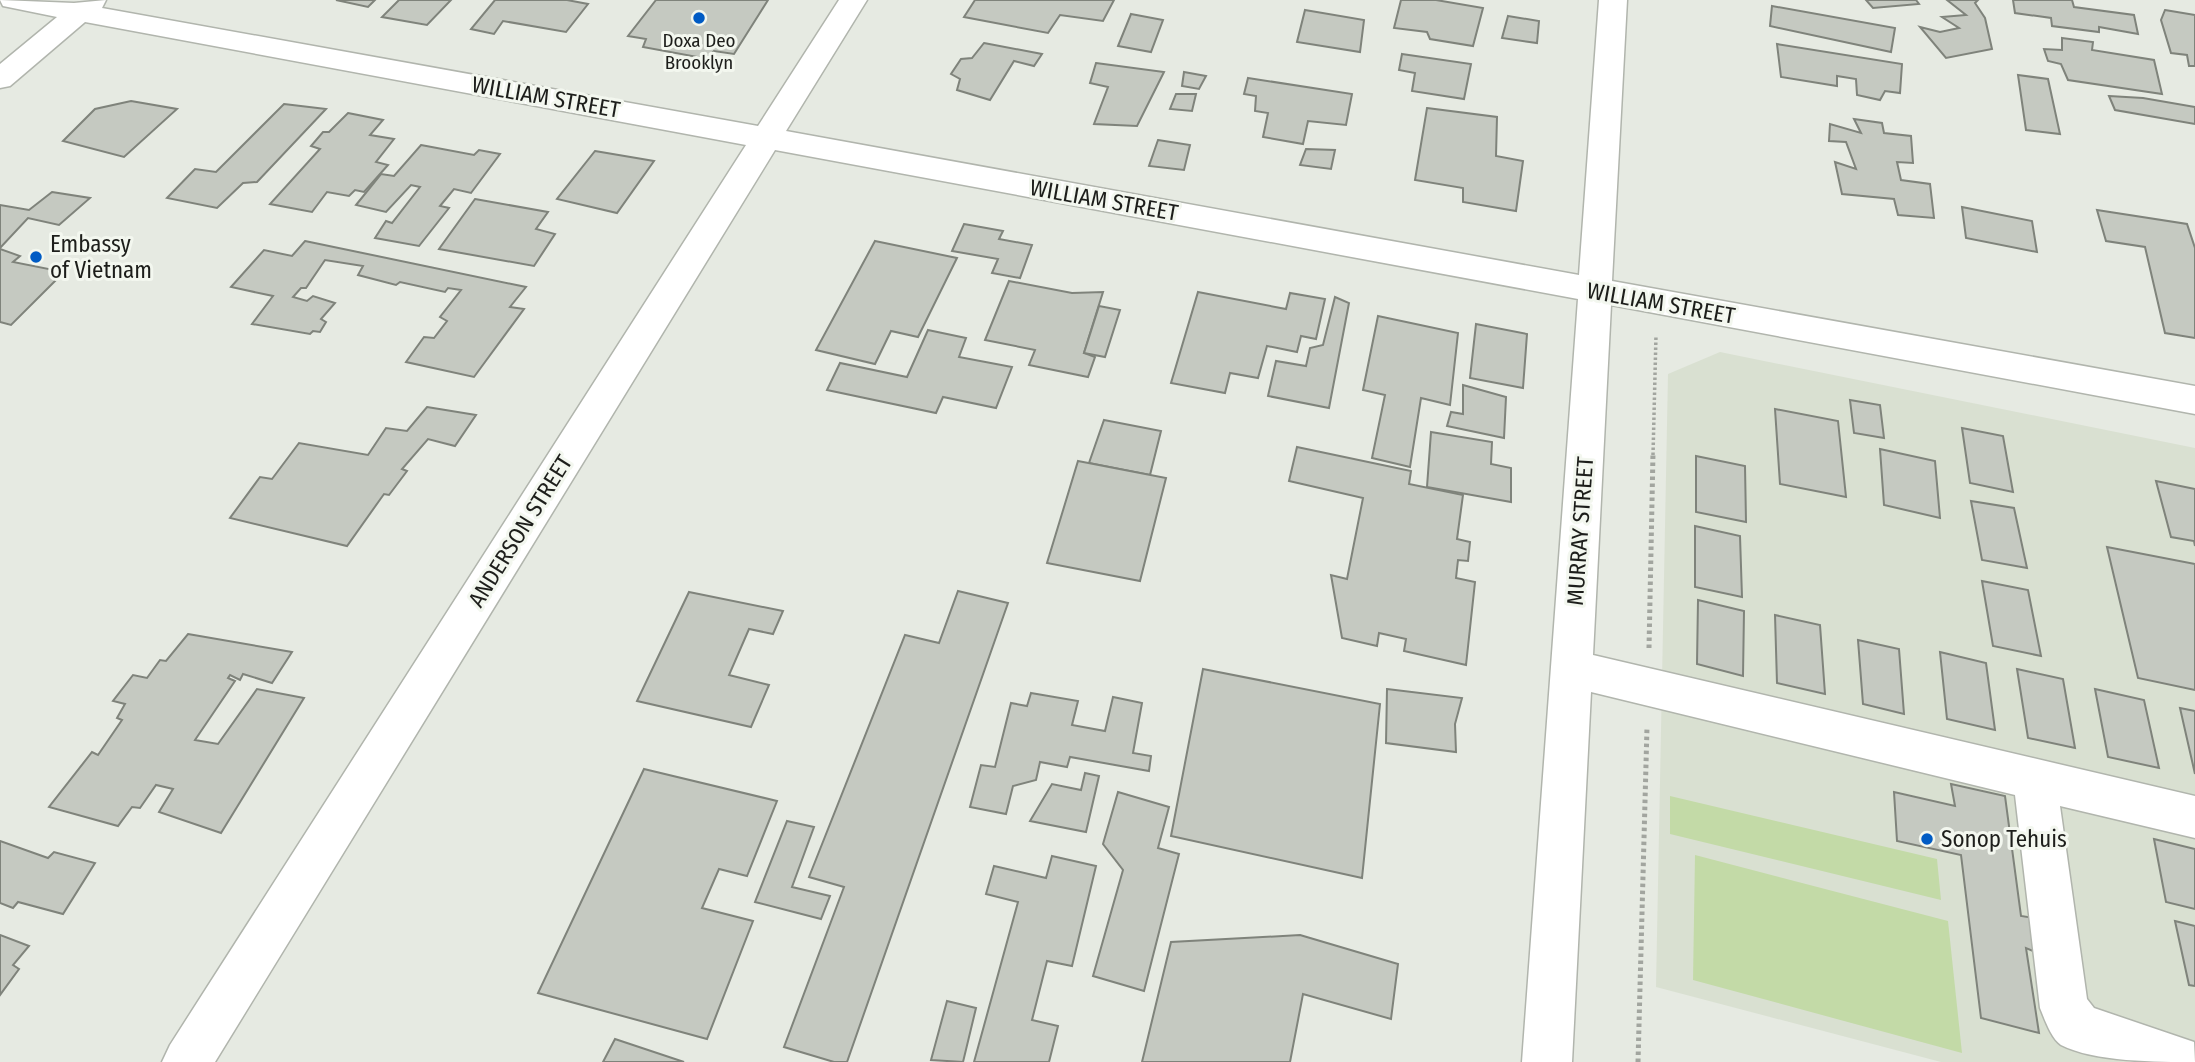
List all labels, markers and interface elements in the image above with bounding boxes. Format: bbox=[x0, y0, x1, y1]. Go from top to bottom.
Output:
marker: Doxa Deo Brooklyn bbox=[691, 10, 707, 26]
place label: Doxa Deo Brooklyn bbox=[662, 29, 736, 74]
street label: WILLIAM STREET bbox=[470, 70, 623, 124]
street label: WILLIAM STREET bbox=[1028, 173, 1181, 227]
place label: Embassy of Vietnam bbox=[50, 230, 152, 284]
marker: Embassy of Vietnam bbox=[28, 249, 44, 265]
street label: WILLIAM STREET bbox=[1585, 276, 1738, 330]
street label: ANDERSON STREET bbox=[462, 449, 578, 612]
street label: MURRAY STREET bbox=[1561, 455, 1599, 606]
place label: Sonop Tehuis bbox=[1941, 825, 2067, 853]
marker: Sonop Tehuis bbox=[1919, 831, 1935, 847]

